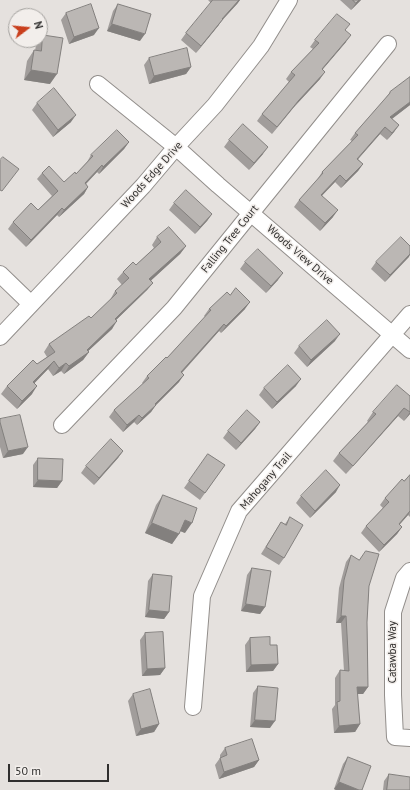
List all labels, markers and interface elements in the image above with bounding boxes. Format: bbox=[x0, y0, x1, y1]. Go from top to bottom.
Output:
north arrow bbox=[8, 8, 48, 48]
text: N bbox=[31, 20, 46, 30]
street label: Woods Edge Drive bbox=[119, 139, 185, 211]
street label: Falling Tree Court bbox=[199, 202, 261, 276]
street label: Woods View Drive bbox=[264, 222, 336, 288]
street label: Mahogany Trail bbox=[237, 450, 295, 512]
street label: Catawba Way bbox=[386, 621, 400, 683]
scale bar bbox=[10, 756, 111, 782]
text: 50 m bbox=[15, 763, 41, 778]

